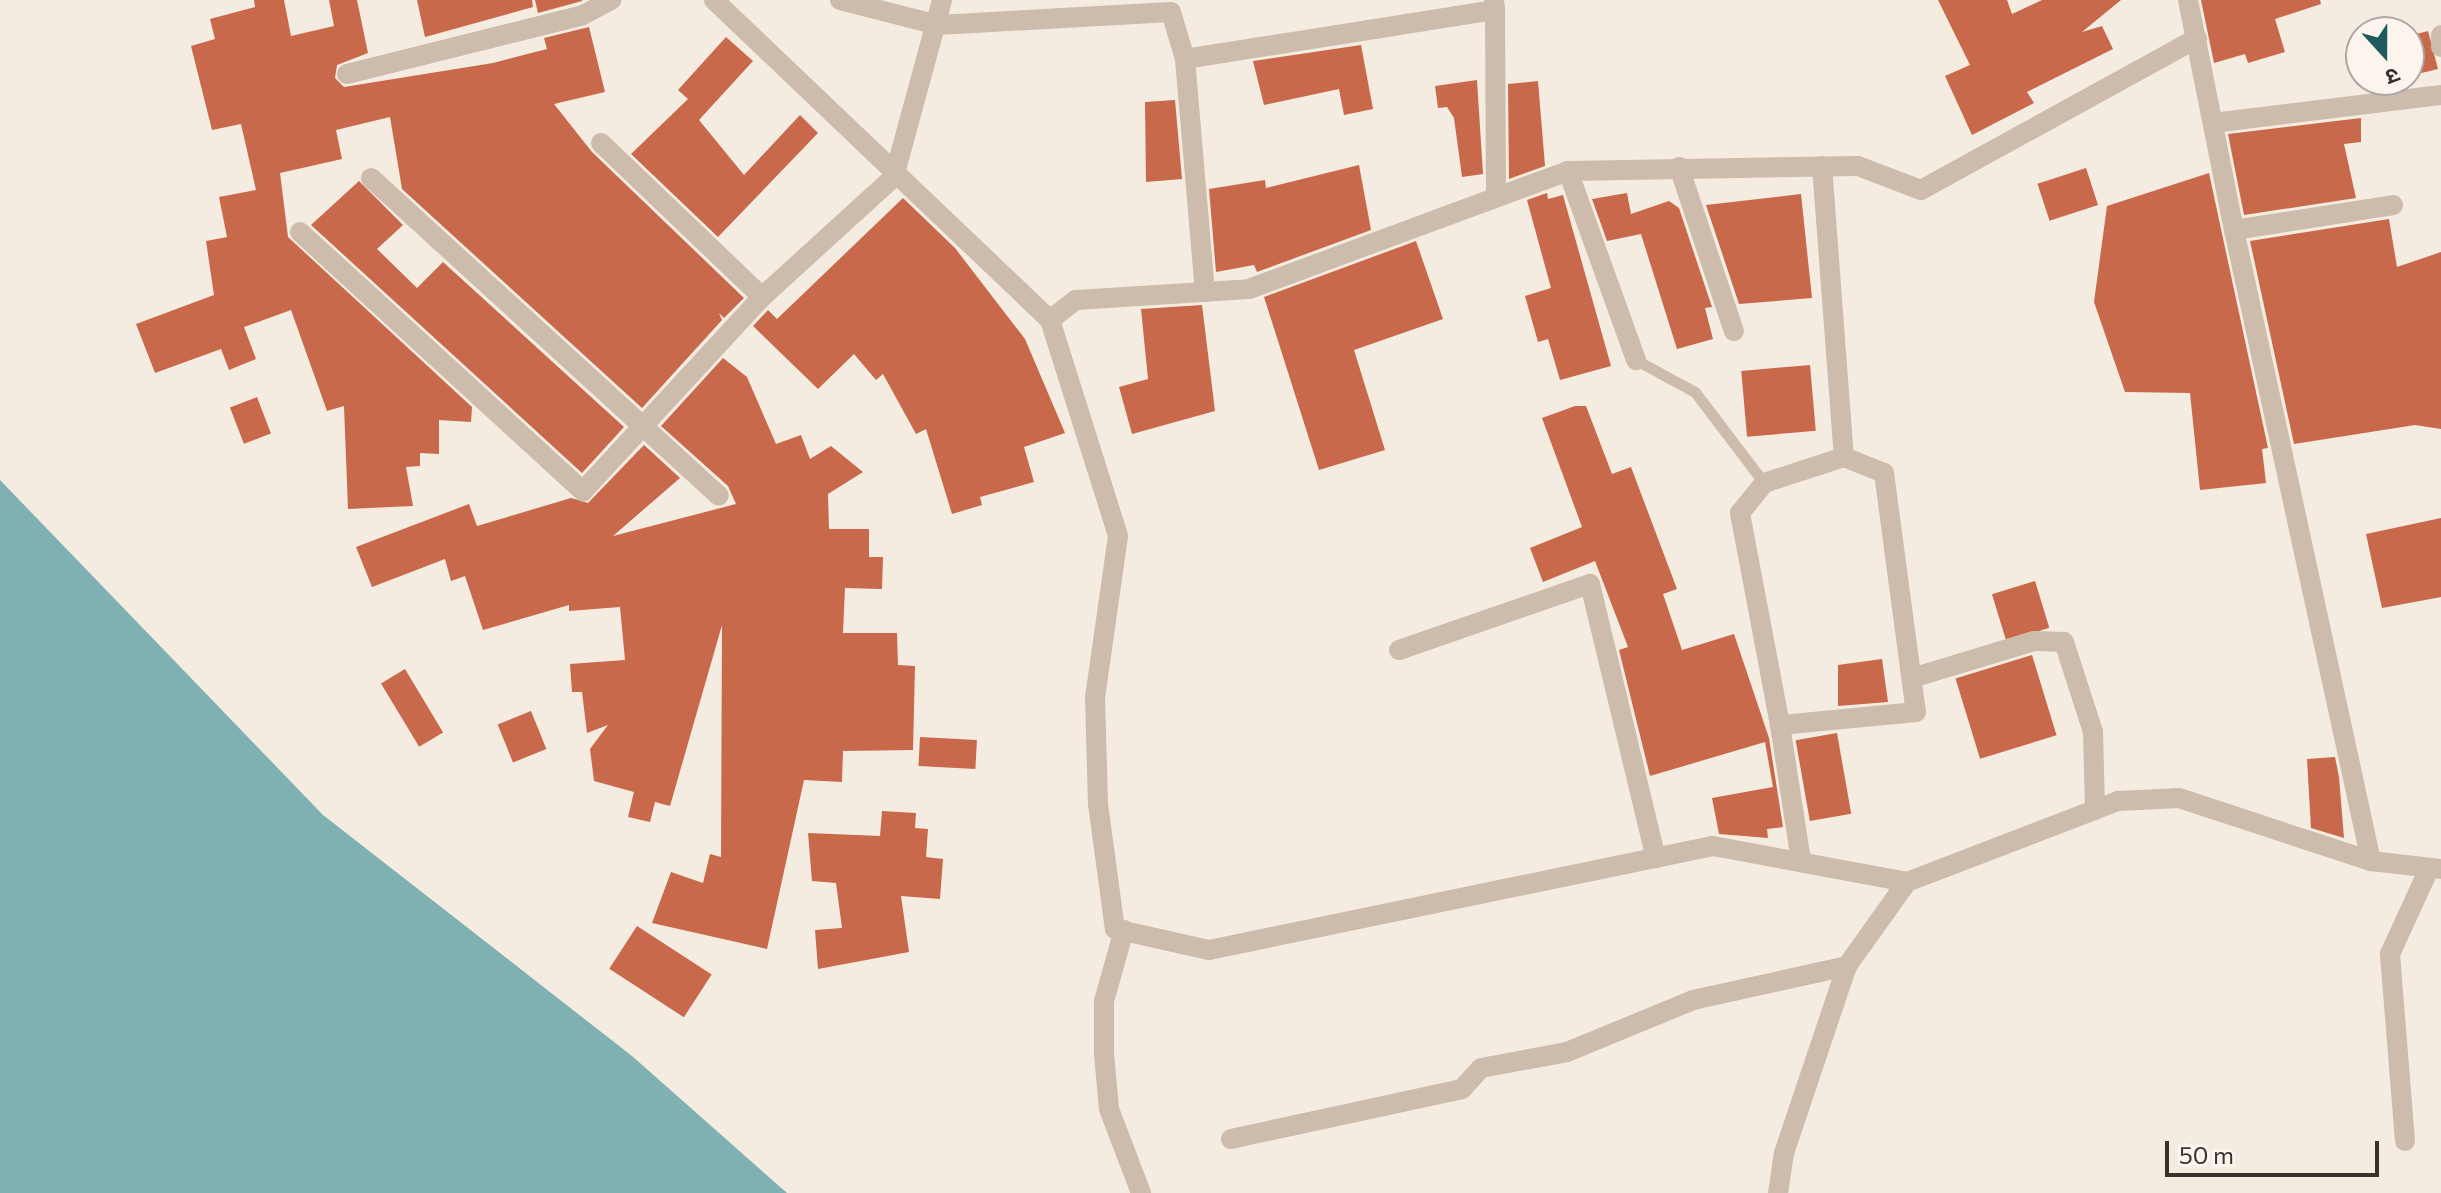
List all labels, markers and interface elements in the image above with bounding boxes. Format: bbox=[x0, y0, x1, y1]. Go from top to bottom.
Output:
north arrow bbox=[2345, 16, 2425, 96]
text: उ bbox=[2382, 62, 2404, 92]
scale bar bbox=[2169, 1125, 2383, 1175]
text: 50 m bbox=[2179, 1140, 2234, 1169]

